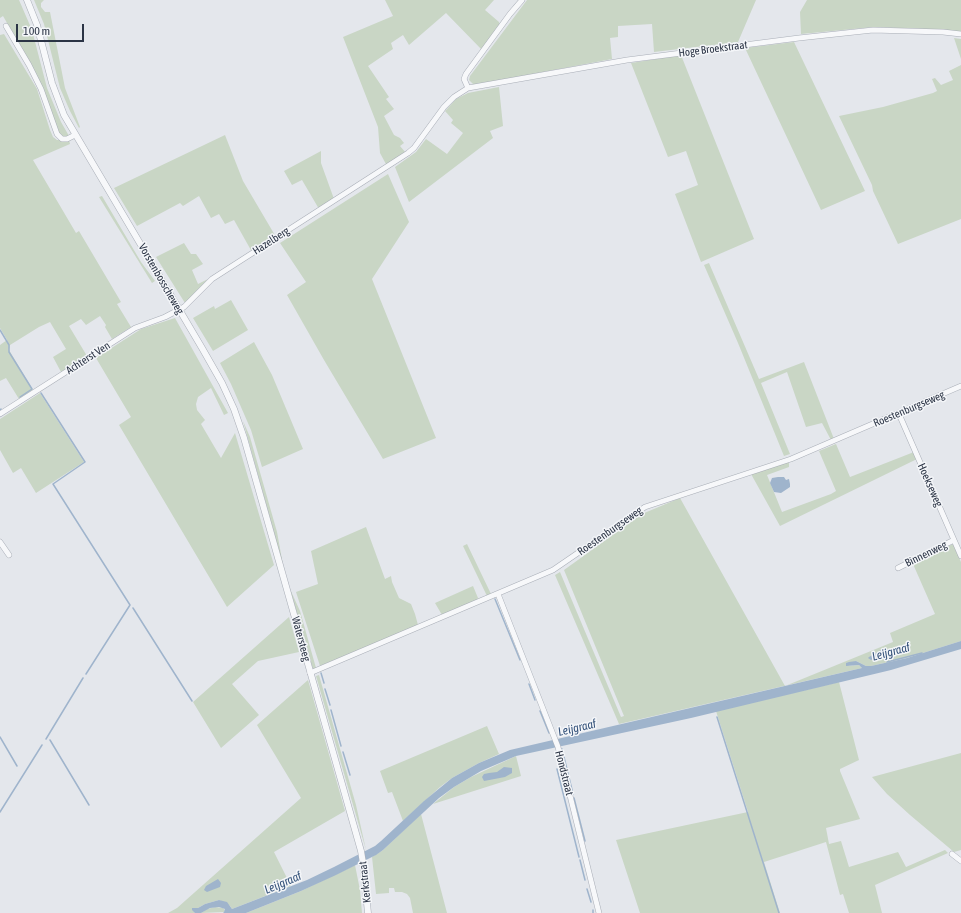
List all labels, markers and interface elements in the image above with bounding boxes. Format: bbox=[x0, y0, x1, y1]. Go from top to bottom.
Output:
scale bar bbox=[18, 16, 86, 42]
text: 100 m bbox=[23, 24, 50, 38]
street label: Hoge Broekstraat bbox=[678, 38, 748, 60]
street label: Hazelberg bbox=[250, 224, 292, 258]
street label: Vorstenbosscheweg bbox=[135, 241, 187, 317]
street label: Achterst Ven bbox=[63, 339, 113, 377]
street label: Roestenburgseweg bbox=[871, 388, 947, 430]
street label: Hoekseweg bbox=[915, 461, 945, 509]
street label: Roestenburgseweg bbox=[575, 504, 645, 558]
street label: Binnenweg bbox=[903, 538, 949, 570]
street label: Watersteeg bbox=[289, 615, 313, 663]
water label: Leijgraaf bbox=[870, 640, 912, 664]
water label: Leijgraaf bbox=[556, 717, 598, 739]
street label: Hondstraat bbox=[552, 749, 576, 797]
street label: Kerkstraat bbox=[356, 861, 374, 903]
water label: Leijgraaf bbox=[262, 869, 304, 897]

